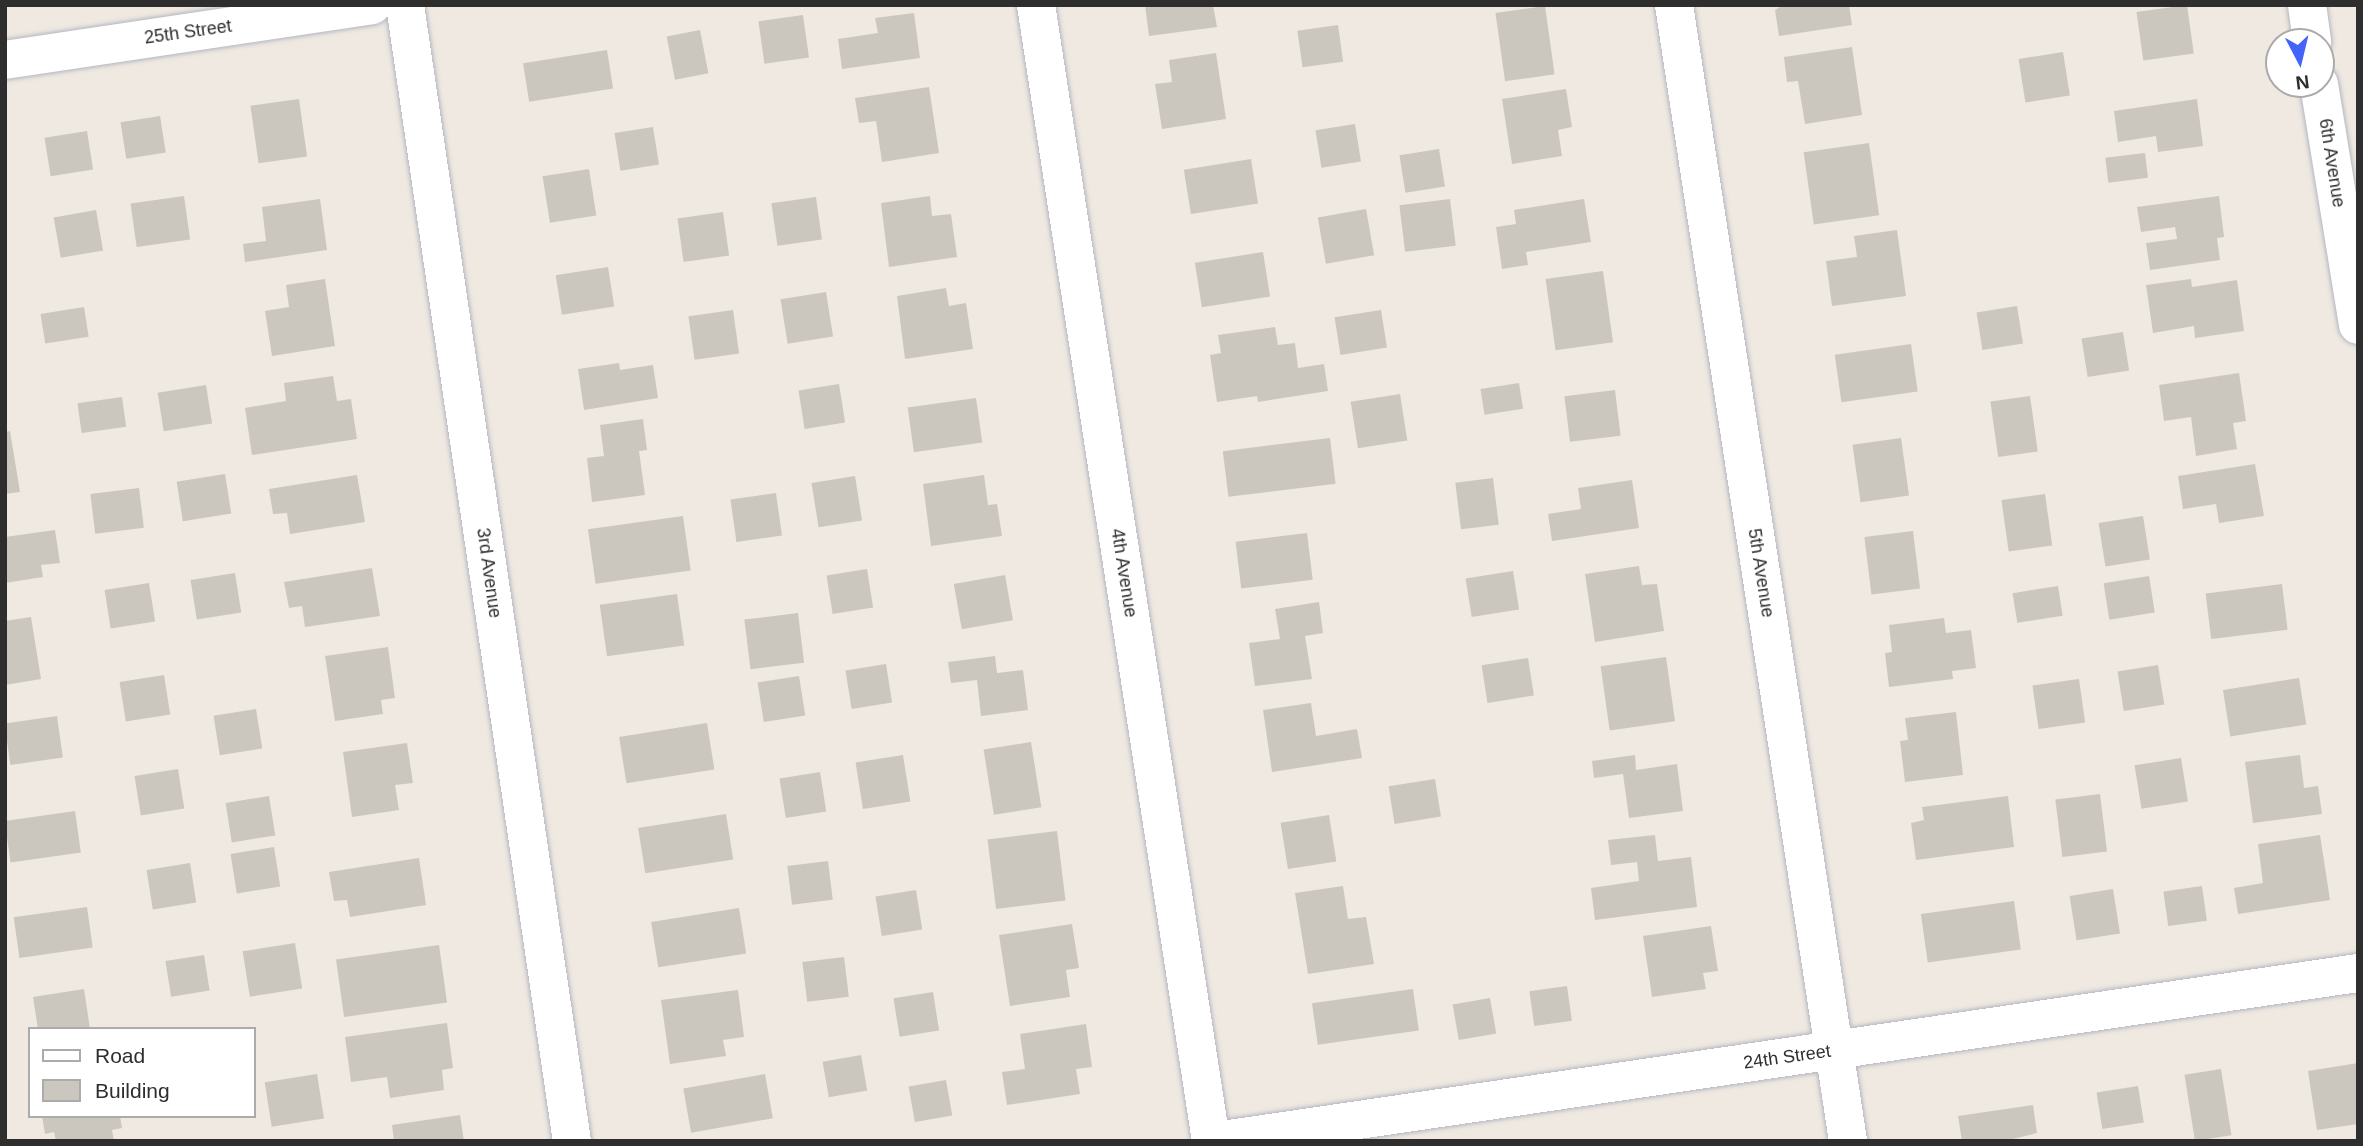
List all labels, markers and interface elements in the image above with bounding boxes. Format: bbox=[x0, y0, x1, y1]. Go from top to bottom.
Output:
street label: 25th Street bbox=[143, 15, 233, 49]
north arrow bbox=[2265, 28, 2335, 98]
text: N bbox=[2294, 71, 2310, 94]
street label: 6th Avenue bbox=[2314, 116, 2350, 210]
street label: 3rd Avenue bbox=[472, 526, 506, 620]
street label: 4th Avenue bbox=[1106, 526, 1142, 620]
street label: 5th Avenue bbox=[1743, 526, 1779, 620]
legend bbox=[28, 1027, 256, 1118]
street label: 24th Street bbox=[1742, 1040, 1832, 1074]
text: Road bbox=[95, 1044, 145, 1067]
text: Building bbox=[95, 1079, 170, 1102]

